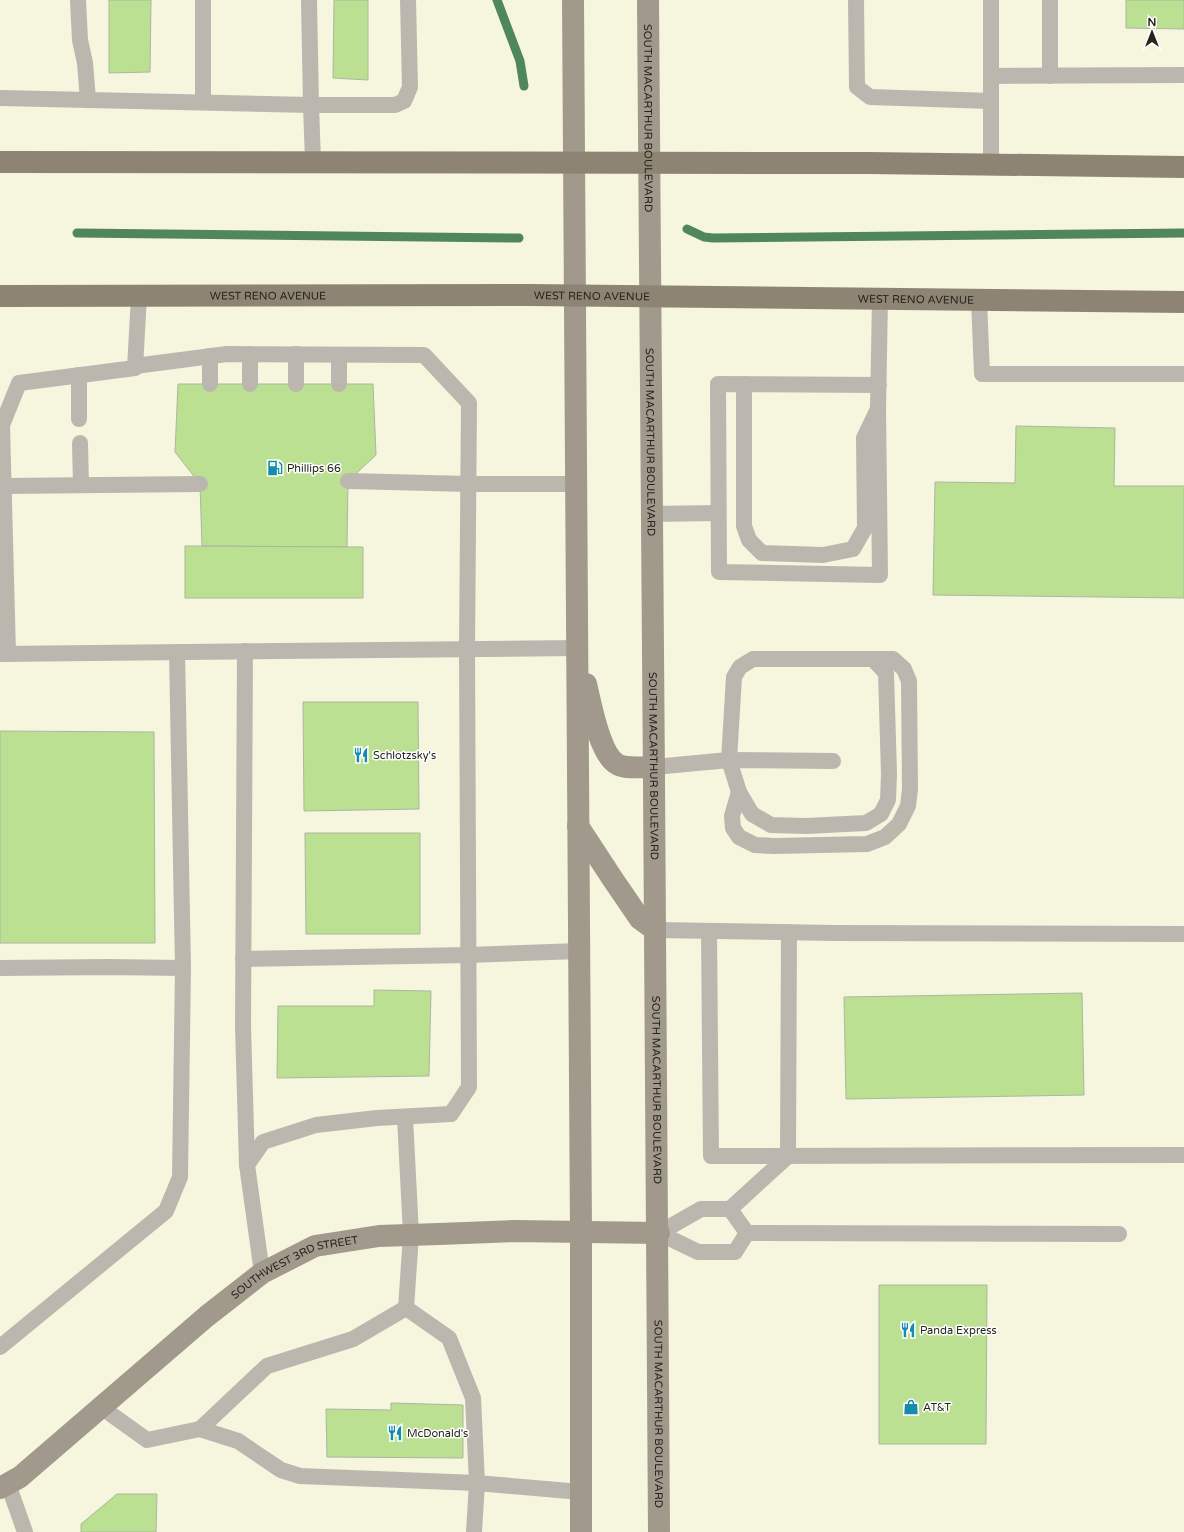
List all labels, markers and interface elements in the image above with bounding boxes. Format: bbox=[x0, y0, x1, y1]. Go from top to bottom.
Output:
north arrow bbox=[1132, 12, 1172, 52]
text: N bbox=[1148, 16, 1156, 29]
street label: SOUTH MACARTHUR BOULEVARD bbox=[641, 24, 655, 212]
street label: WEST RENO AVENUE bbox=[210, 289, 326, 303]
street label: WEST RENO AVENUE bbox=[534, 289, 650, 303]
street label: WEST RENO AVENUE bbox=[858, 293, 974, 307]
street label: SOUTH MACARTHUR BOULEVARD bbox=[643, 348, 658, 536]
fuel station icon: Phillips 66 bbox=[266, 459, 284, 477]
place label: Phillips 66 bbox=[287, 462, 341, 475]
street label: SOUTH MACARTHUR BOULEVARD bbox=[646, 672, 661, 860]
restaurant icon: Schlotzsky's bbox=[352, 746, 370, 764]
place label: Schlotzsky's bbox=[373, 749, 436, 762]
street label: SOUTH MACARTHUR BOULEVARD bbox=[649, 996, 664, 1184]
street label: SOUTHWEST 3RD STREET bbox=[229, 1233, 359, 1302]
street label: SOUTH MACARTHUR BOULEVARD bbox=[651, 1320, 665, 1508]
restaurant icon: Panda Express bbox=[899, 1321, 917, 1339]
place label: Panda Express bbox=[920, 1324, 997, 1337]
shop icon: AT&T bbox=[902, 1398, 920, 1416]
place label: AT&T bbox=[923, 1401, 951, 1414]
restaurant icon: McDonald's bbox=[386, 1424, 404, 1442]
place label: McDonald's bbox=[407, 1427, 468, 1440]

